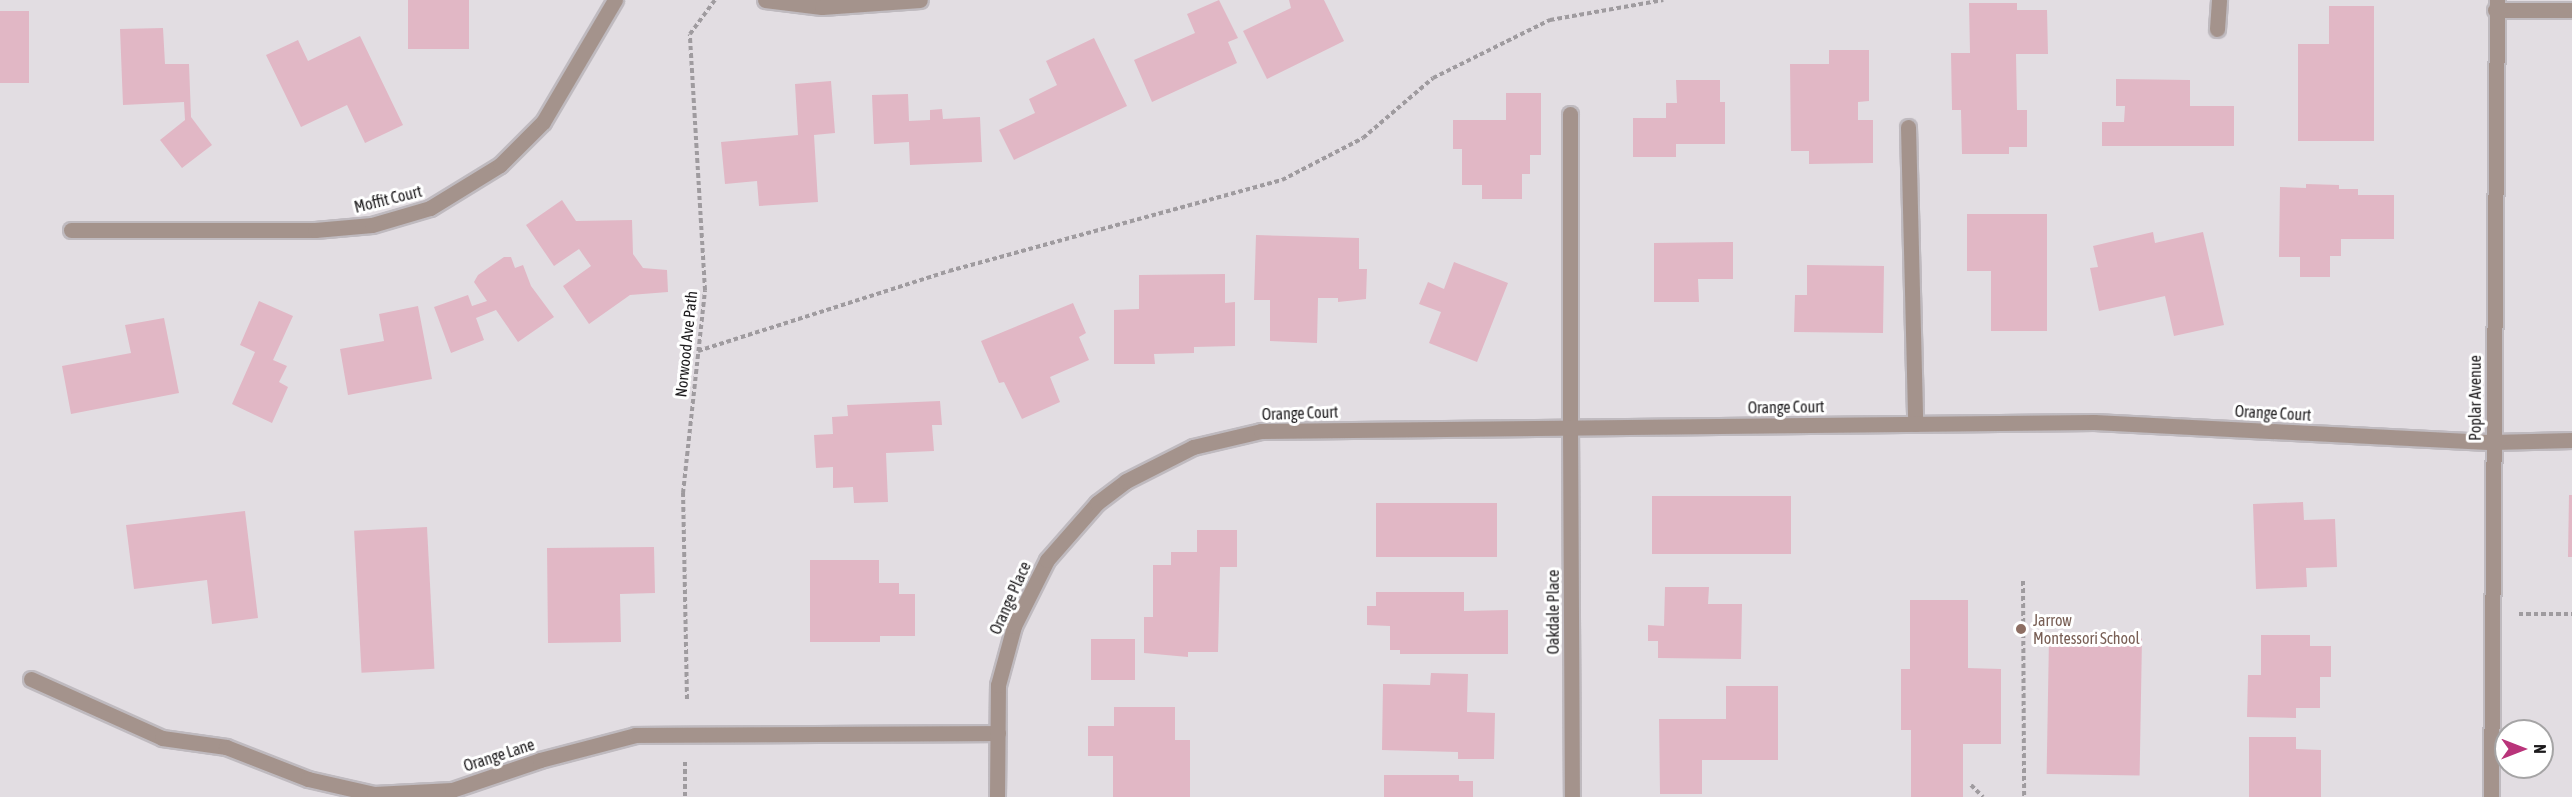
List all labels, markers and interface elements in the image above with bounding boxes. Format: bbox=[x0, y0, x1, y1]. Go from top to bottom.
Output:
street label: Moffit Court bbox=[352, 181, 424, 217]
street label: Norwood Ave Path bbox=[671, 290, 701, 398]
street label: Poplar Avenue bbox=[2465, 355, 2485, 441]
street label: Orange Court bbox=[1748, 397, 1824, 417]
street label: Orange Court bbox=[2234, 401, 2312, 425]
street label: Orange Court bbox=[1261, 402, 1339, 424]
street label: Orange Place bbox=[985, 559, 1035, 637]
street label: Oakdale Place bbox=[1543, 570, 1563, 654]
place label: Jarrow Montessori School bbox=[2033, 610, 2140, 648]
marker: Jarrow Montessori School bbox=[2014, 622, 2028, 636]
north arrow bbox=[2494, 719, 2554, 779]
street label: Orange Lane bbox=[461, 734, 537, 776]
text: N bbox=[2531, 744, 2549, 754]

